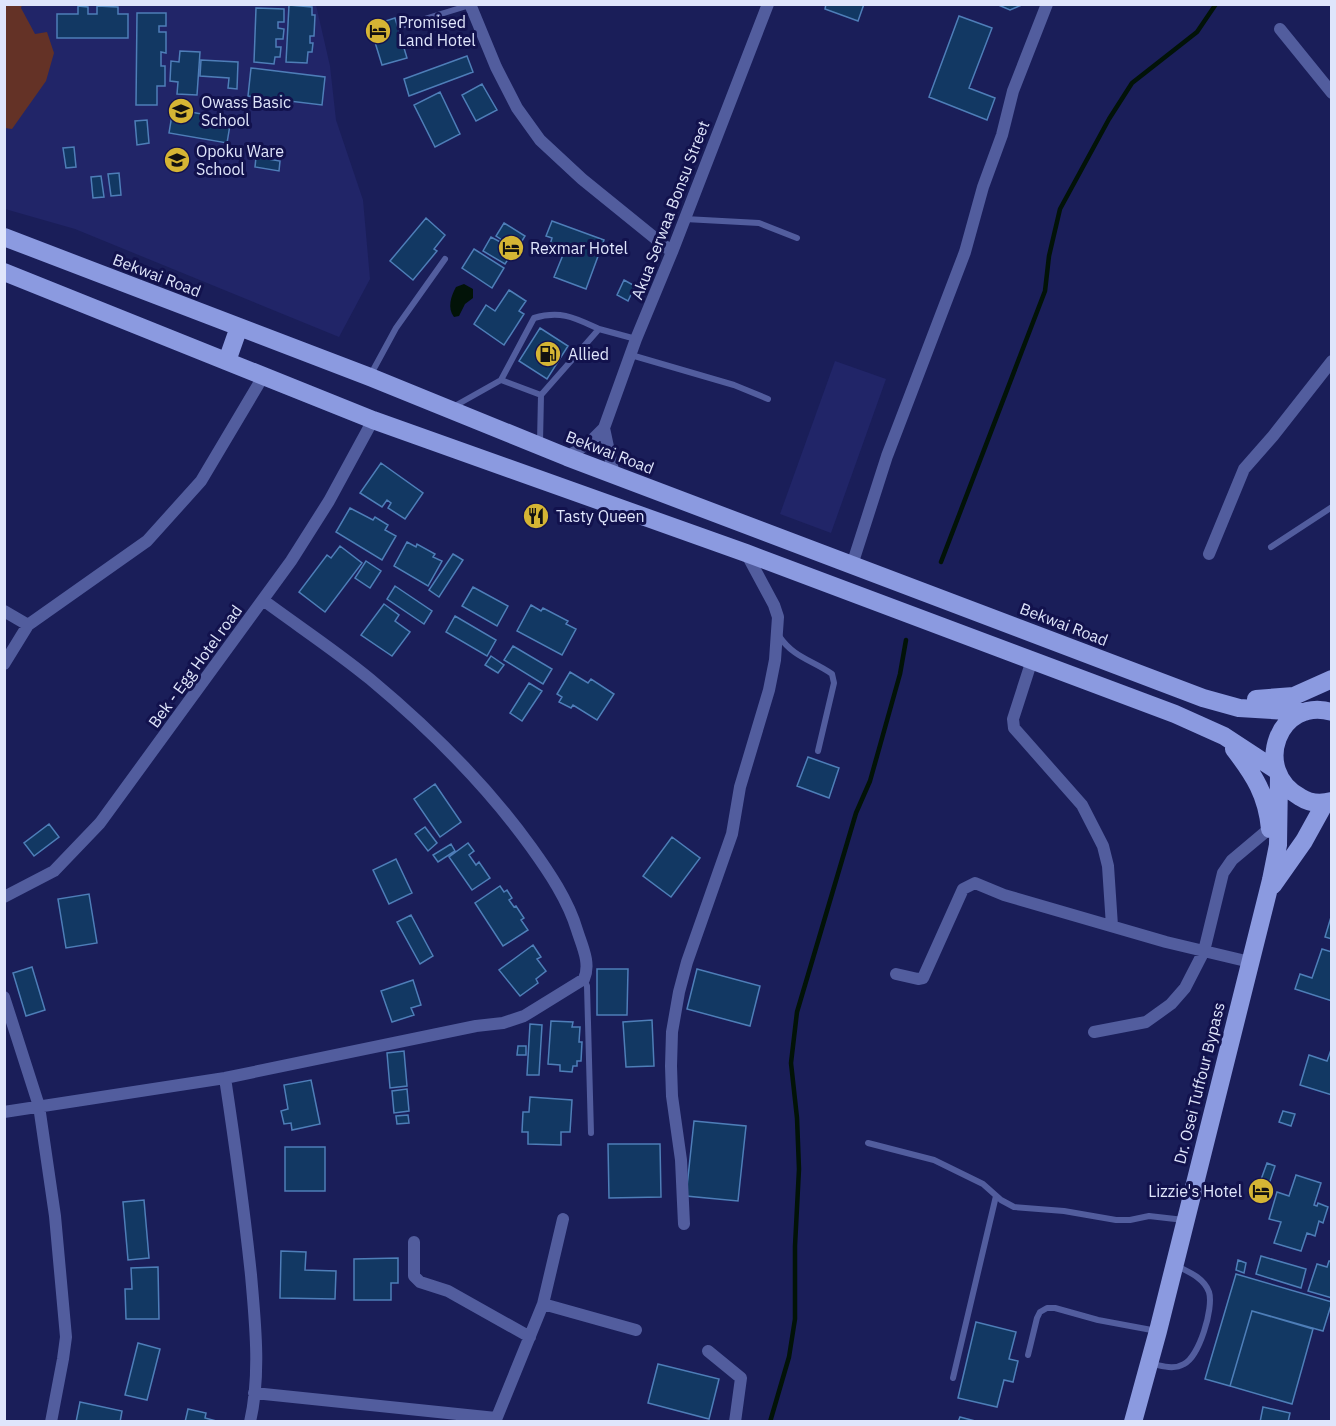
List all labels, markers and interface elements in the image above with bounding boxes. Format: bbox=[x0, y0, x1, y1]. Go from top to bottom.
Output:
place label: Promised Land Hotel bbox=[398, 12, 476, 50]
hotel icon: Promised Land Hotel bbox=[363, 16, 393, 46]
place label: Owass Basic School bbox=[201, 92, 291, 130]
school or university icon: Owass Basic School bbox=[166, 96, 196, 126]
street label: Akua Serwaa Bonsu Street bbox=[627, 118, 713, 302]
place label: Opoku Ware School bbox=[196, 141, 284, 179]
school or university icon: Opoku Ware School bbox=[162, 145, 192, 175]
hotel icon: Rexmar Hotel bbox=[496, 233, 526, 263]
place label: Rexmar Hotel bbox=[530, 238, 628, 258]
street label: Bekwai Road bbox=[110, 249, 204, 301]
fuel station icon: Allied bbox=[533, 339, 563, 369]
place label: Allied bbox=[568, 344, 609, 364]
street label: Bekwai Road bbox=[563, 426, 657, 478]
restaurant icon: Tasty Queen bbox=[521, 501, 551, 531]
place label: Tasty Queen bbox=[556, 506, 645, 526]
street label: Bekwai Road bbox=[1017, 598, 1111, 650]
street label: Bek - Egg Hotel road bbox=[144, 601, 246, 731]
street label: Dr. Osei Tuffour Bypass bbox=[1169, 1000, 1229, 1166]
hotel icon: Lizzie's Hotel bbox=[1246, 1176, 1276, 1206]
place label: Lizzie's Hotel bbox=[1148, 1181, 1242, 1201]

